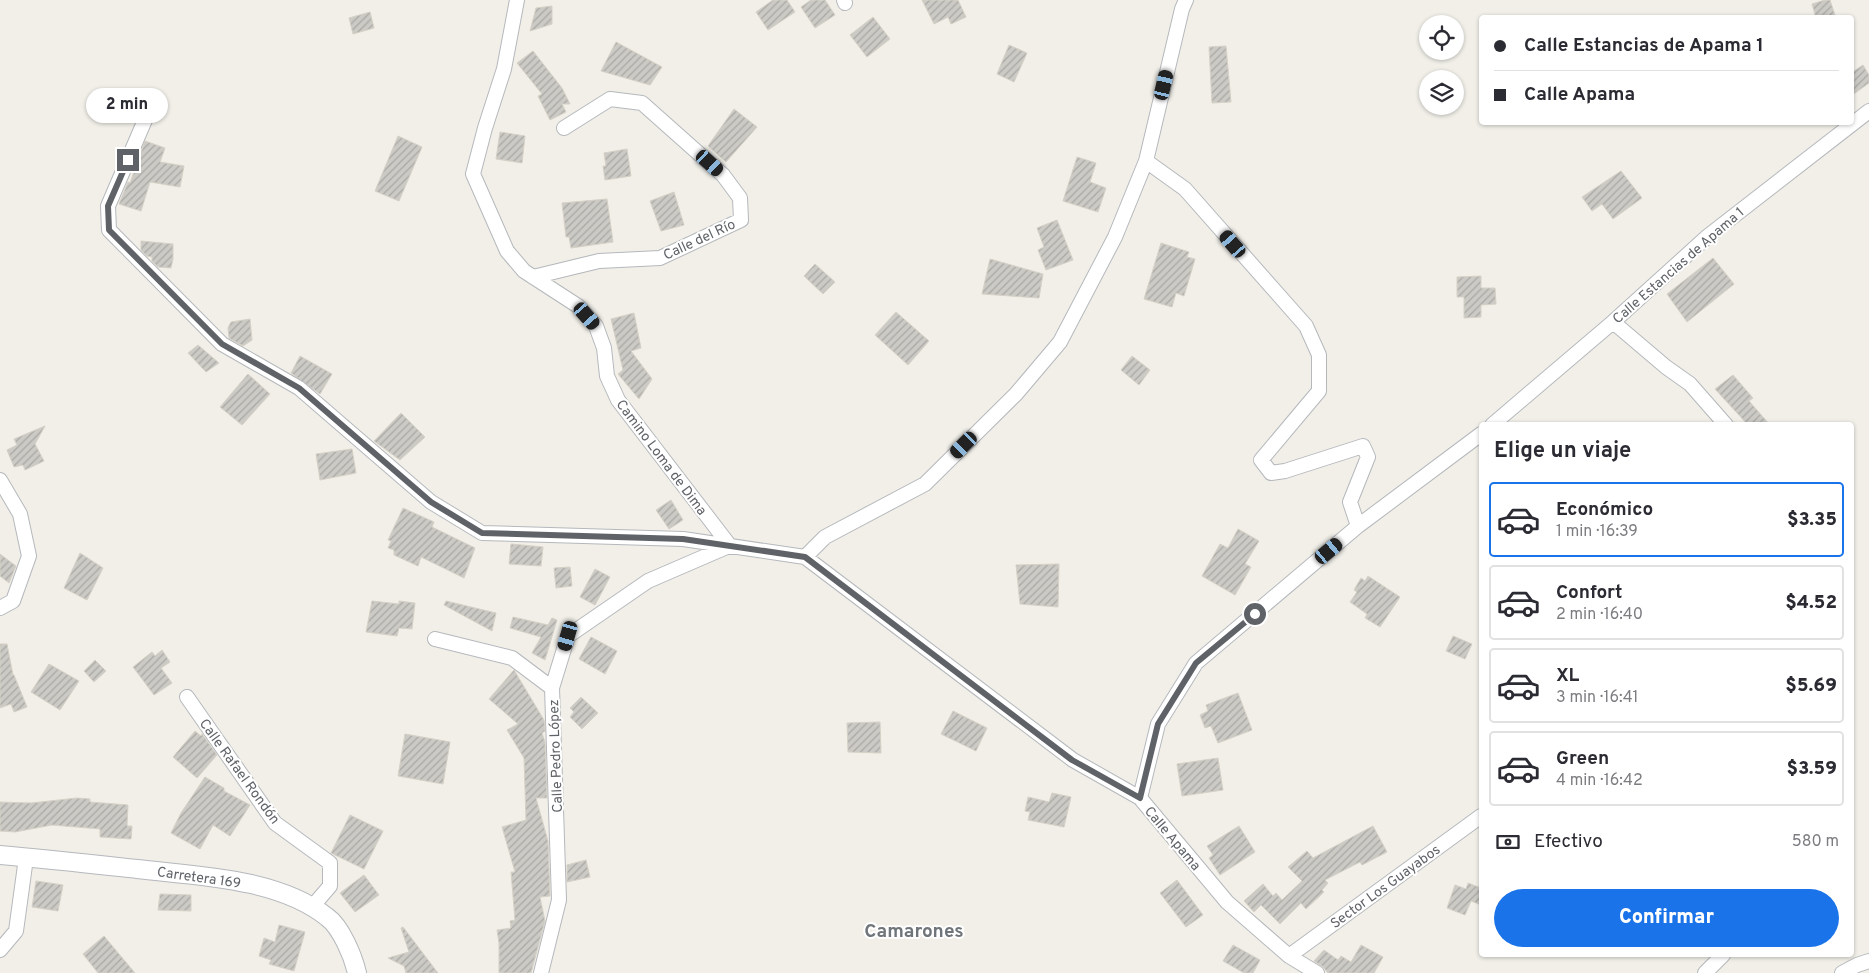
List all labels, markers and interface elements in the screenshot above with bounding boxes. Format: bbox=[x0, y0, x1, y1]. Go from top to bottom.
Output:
map controls bbox=[1419, 15, 1464, 115]
button: locate bbox=[1419, 15, 1464, 60]
text: Calle Estancias de Apama 1 bbox=[1524, 34, 1764, 58]
car bbox=[1153, 69, 1174, 101]
button: layers bbox=[1419, 70, 1464, 115]
text: Calle Apama bbox=[1524, 83, 1635, 107]
callout: 2 min bbox=[87, 88, 169, 122]
text: 2 min bbox=[106, 95, 148, 115]
car bbox=[693, 147, 726, 179]
route end bbox=[117, 149, 139, 171]
street label: Calle Estancias de Apama 1 bbox=[1610, 204, 1748, 328]
street label: Calle del Río bbox=[661, 216, 739, 264]
car bbox=[1217, 228, 1248, 260]
car bbox=[571, 300, 602, 332]
street label: Camino Loma de Dima bbox=[612, 397, 710, 519]
car bbox=[948, 429, 979, 461]
text: Elige un viaje bbox=[1494, 438, 1631, 465]
icon: car bbox=[1496, 497, 1541, 542]
text: Económico bbox=[1556, 498, 1653, 522]
text: $3.35 bbox=[1787, 508, 1837, 532]
text: 1 min · 16:39 bbox=[1556, 522, 1638, 542]
car bbox=[1312, 536, 1345, 566]
icon: car bbox=[1496, 580, 1541, 625]
text: Confort bbox=[1556, 581, 1622, 605]
text: $4.52 bbox=[1785, 591, 1837, 615]
route start bbox=[1244, 603, 1266, 625]
text: 2 min · 16:40 bbox=[1556, 605, 1643, 625]
car bbox=[556, 620, 579, 652]
icon: car bbox=[1496, 663, 1541, 708]
text: XL bbox=[1556, 664, 1579, 688]
text: $5.69 bbox=[1785, 674, 1837, 698]
text: 3 min · 16:41 bbox=[1556, 688, 1639, 708]
street label: Calle Pedro López bbox=[546, 699, 567, 813]
street label: Calle Rafael Rondón bbox=[195, 716, 283, 828]
icon: car bbox=[1496, 746, 1541, 791]
text: Green bbox=[1556, 747, 1609, 771]
text: $3.59 bbox=[1786, 757, 1837, 781]
text: 4 min · 16:42 bbox=[1556, 771, 1643, 791]
street label: Calle Apama bbox=[1140, 803, 1204, 874]
icon: cash bbox=[1494, 828, 1522, 856]
text: Efectivo bbox=[1534, 830, 1603, 854]
text: 580 m bbox=[1792, 832, 1839, 852]
street label: Sector Los Guayabos bbox=[1328, 842, 1444, 933]
street label: Carretera 169 bbox=[156, 864, 242, 893]
button: Confirmar bbox=[1494, 889, 1839, 947]
district label: Camarones bbox=[864, 920, 964, 944]

